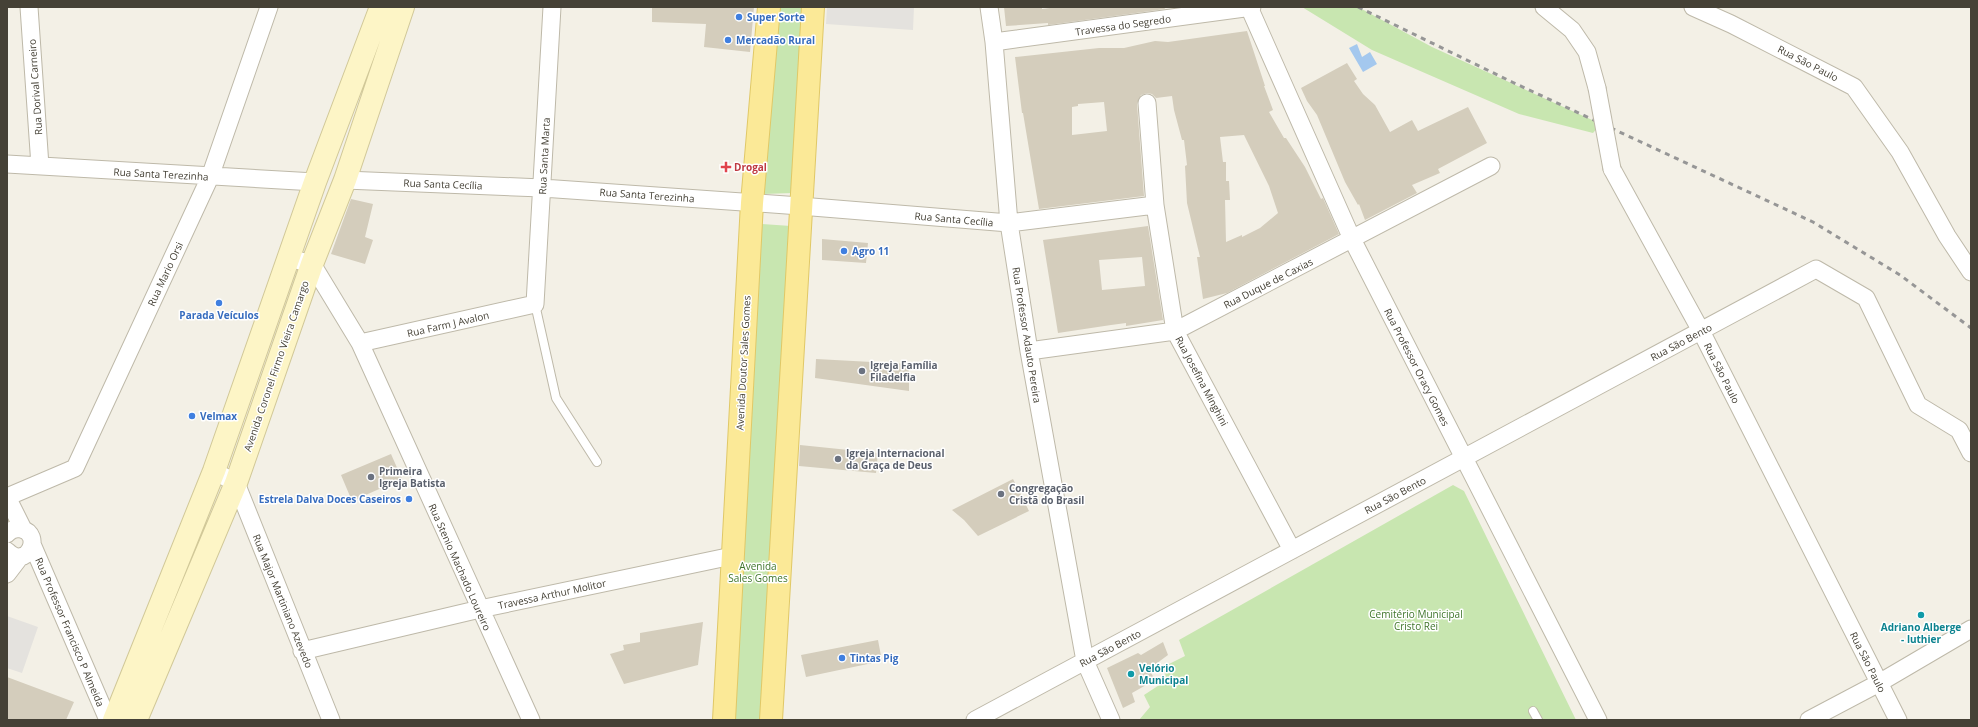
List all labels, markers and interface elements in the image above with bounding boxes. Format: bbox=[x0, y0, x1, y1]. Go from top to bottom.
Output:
place label: Super Sorte bbox=[747, 10, 805, 24]
street label: Travessa do Segredo bbox=[1074, 11, 1172, 39]
marker: Super Sorte bbox=[734, 12, 744, 22]
place label: Mercadão Rural bbox=[736, 33, 815, 47]
marker: Mercadão Rural bbox=[723, 35, 733, 45]
street label: Rua Dorival Carneiro bbox=[25, 38, 45, 136]
street label: Rua São Paulo bbox=[1775, 42, 1841, 84]
street label: Rua Santa Marta bbox=[535, 117, 553, 195]
place label: Drogal bbox=[734, 160, 767, 174]
marker: Drogal bbox=[721, 162, 731, 172]
street label: Rua Santa Terezinha bbox=[113, 165, 209, 183]
street label: Rua Santa Cecília bbox=[403, 176, 483, 192]
street label: Rua Santa Terezinha bbox=[599, 185, 695, 205]
street label: Rua Santa Cecília bbox=[914, 209, 994, 229]
street label: Rua Mario Orsi bbox=[144, 240, 186, 308]
place label: Agro 11 bbox=[852, 244, 889, 258]
marker: Agro 11 bbox=[839, 246, 849, 256]
street label: Rua Duque de Caxias bbox=[1221, 254, 1315, 312]
street label: Rua Professor Adauto Pereira bbox=[1009, 266, 1045, 404]
street label: Avenida Coronel Firmo Vieira Camargo bbox=[240, 279, 312, 453]
street label: Avenida Doutor Sales Gomes bbox=[732, 295, 754, 431]
marker: Parada Veículos bbox=[214, 298, 224, 308]
street label: Rua Professor Oracy Gomes bbox=[1381, 306, 1453, 429]
place label: Parada Veículos bbox=[179, 308, 259, 322]
street label: Rua Farm J Avalon bbox=[406, 308, 490, 340]
street label: Rua São Bento bbox=[1648, 320, 1714, 364]
street label: Rua Josefina Minghini bbox=[1172, 334, 1232, 428]
street label: Rua São Paulo bbox=[1701, 340, 1743, 406]
place label: Igreja Família Filadelfia bbox=[870, 358, 938, 384]
marker: Igreja Família Filadelfia bbox=[857, 366, 867, 376]
place label: Velmax bbox=[200, 409, 237, 423]
marker: Velmax bbox=[187, 411, 197, 421]
place label: Igreja Internacional da Graça de Deus bbox=[846, 446, 944, 472]
marker: Igreja Internacional da Graça de Deus bbox=[833, 454, 843, 464]
place label: Primeira Igreja Batista bbox=[379, 464, 446, 490]
marker: Primeira Igreja Batista bbox=[366, 472, 376, 482]
street label: Rua São Bento bbox=[1362, 473, 1428, 517]
place label: Congregação Cristã do Brasil bbox=[1009, 481, 1084, 507]
marker: Congregação Cristã do Brasil bbox=[996, 489, 1006, 499]
place label: Estrela Dalva Doces Caseiros bbox=[259, 492, 401, 506]
marker: Estrela Dalva Doces Caseiros bbox=[404, 494, 414, 504]
street label: Rua Stenio Machado Loureiro bbox=[426, 501, 494, 633]
street label: Rua Major Martiniano Azevedo bbox=[250, 532, 316, 670]
street label: Rua Professor Francisco P Almeida bbox=[32, 555, 108, 709]
park label: Avenida Sales Gomes bbox=[728, 559, 788, 585]
street label: Travessa Arthur Molitor bbox=[497, 576, 607, 612]
park label: Cemitério Municipal Cristo Rei bbox=[1369, 607, 1463, 633]
marker: Adriano Alberge - luthier bbox=[1916, 610, 1926, 620]
place label: Adriano Alberge - luthier bbox=[1881, 620, 1961, 646]
street label: Rua São Bento bbox=[1077, 626, 1143, 670]
street label: Rua São Paulo bbox=[1847, 629, 1889, 695]
place label: Tintas Pig bbox=[850, 651, 899, 665]
marker: Tintas Pig bbox=[837, 653, 847, 663]
place label: Velório Municipal bbox=[1139, 661, 1188, 687]
marker: Velório Municipal bbox=[1126, 669, 1136, 679]

